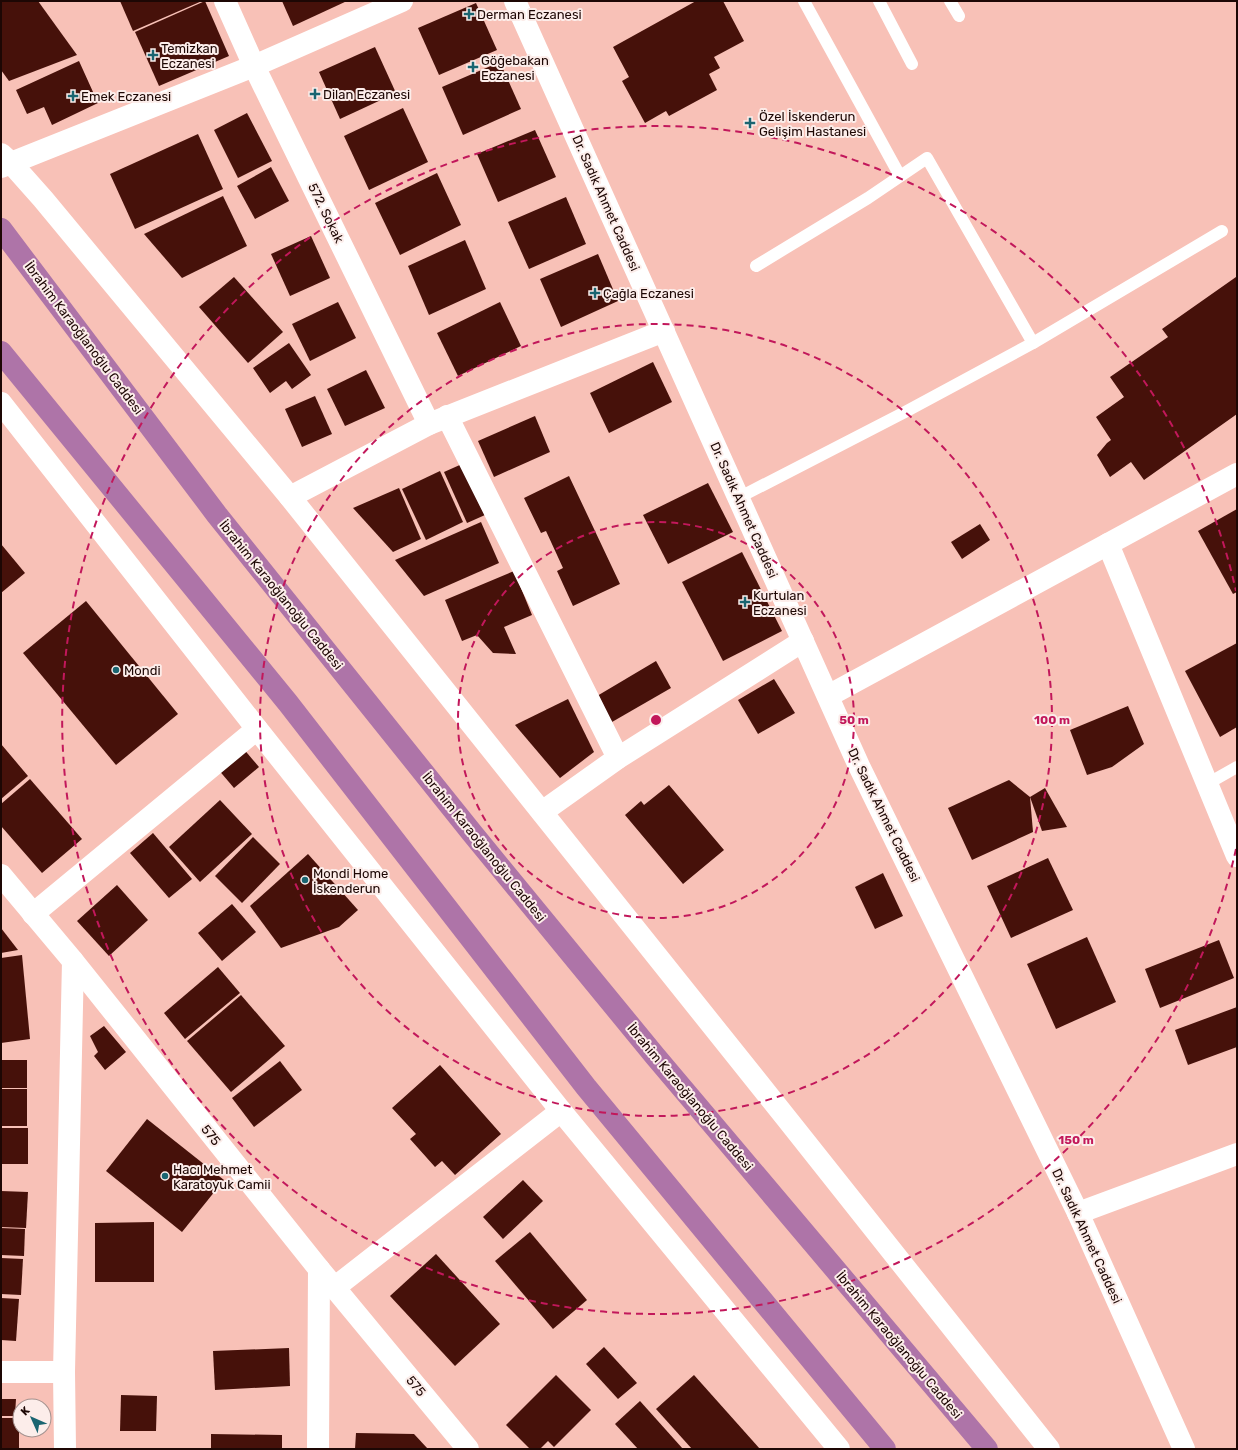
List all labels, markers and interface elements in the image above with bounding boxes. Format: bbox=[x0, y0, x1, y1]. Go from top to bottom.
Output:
place label: Derman Eczanesi bbox=[477, 7, 582, 22]
marker: Derman Eczanesi bbox=[464, 9, 474, 19]
place label: Temizkan Eczanesi bbox=[161, 41, 218, 71]
marker: Temizkan Eczanesi bbox=[148, 50, 158, 60]
place label: Göğebakan Eczanesi bbox=[481, 53, 549, 83]
marker: Göğebakan Eczanesi bbox=[468, 62, 478, 72]
place label: Dilan Eczanesi bbox=[323, 87, 410, 102]
place label: Emek Eczanesi bbox=[81, 89, 171, 104]
marker: Dilan Eczanesi bbox=[310, 89, 320, 99]
marker: Emek Eczanesi bbox=[68, 91, 78, 101]
place label: Özel İskenderun Gelişim Hastanesi bbox=[759, 109, 866, 139]
marker: Özel İskenderun Gelişim Hastanesi bbox=[744, 117, 756, 129]
street label: Dr. Sadık Ahmet Caddesi bbox=[569, 133, 643, 273]
street label: 572. Sokak bbox=[305, 181, 347, 246]
street label: İbrahim Karaoğlanoğlu Caddesi bbox=[21, 259, 146, 418]
place label: Çağla Eczanesi bbox=[603, 286, 694, 302]
marker: Çağla Eczanesi bbox=[590, 288, 600, 298]
street label: Dr. Sadık Ahmet Caddesi bbox=[707, 440, 781, 580]
street label: İbrahim Karaoğlanoğlu Caddesi bbox=[215, 518, 346, 673]
place label: Kurtulan Eczanesi bbox=[753, 588, 807, 618]
marker: Kurtulan Eczanesi bbox=[740, 597, 750, 607]
place label: Mondi bbox=[124, 663, 161, 678]
marker: Mondi bbox=[111, 665, 121, 675]
centre of rings bbox=[649, 713, 663, 727]
text: 50 m bbox=[839, 713, 869, 727]
text: 100 m bbox=[1034, 713, 1070, 727]
street label: Dr. Sadık Ahmet Caddesi bbox=[845, 746, 923, 884]
street label: İbrahim Karaoğlanoğlu Caddesi bbox=[418, 770, 549, 925]
place label: Mondi Home İskenderun bbox=[313, 866, 388, 896]
marker: Mondi Home İskenderun bbox=[300, 875, 310, 885]
street label: İbrahim Karaoğlanoğlu Caddesi bbox=[623, 1020, 756, 1174]
street label: 575 bbox=[198, 1122, 224, 1149]
text: 150 m bbox=[1058, 1133, 1094, 1147]
place label: Hacı Mehmet Karatoyuk Camii bbox=[173, 1162, 271, 1192]
street label: Dr. Sadık Ahmet Caddesi bbox=[1049, 1166, 1125, 1306]
marker: Hacı Mehmet Karatoyuk Camii bbox=[160, 1171, 170, 1181]
street label: İbrahim Karaoğlanoğlu Caddesi bbox=[832, 1268, 965, 1422]
street label: 575 bbox=[403, 1373, 429, 1399]
north arrow bbox=[12, 1398, 52, 1438]
text: K bbox=[18, 1404, 33, 1418]

